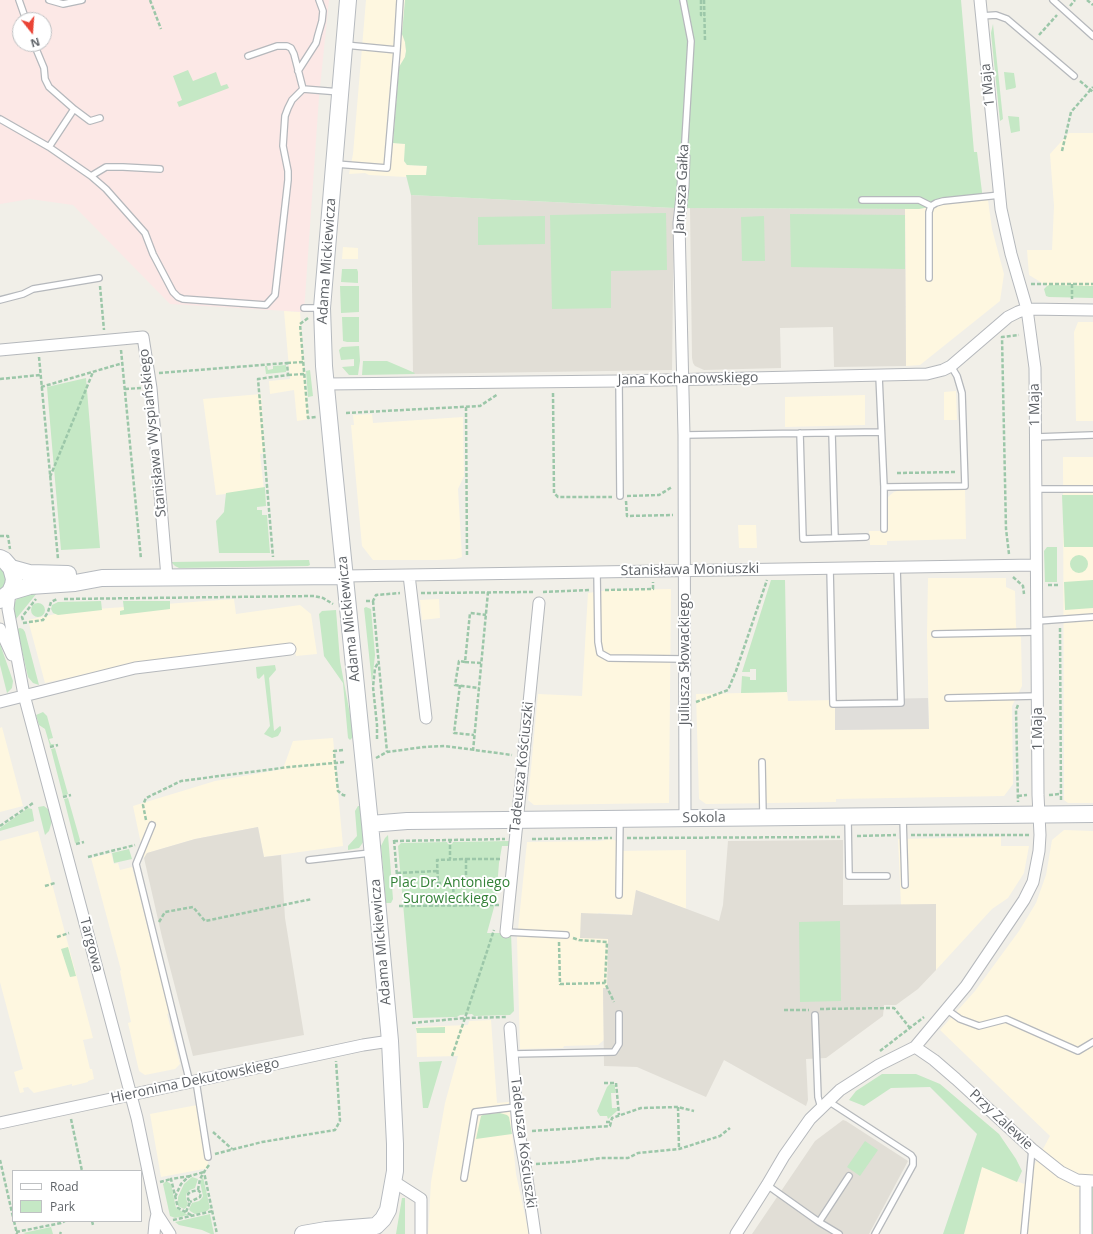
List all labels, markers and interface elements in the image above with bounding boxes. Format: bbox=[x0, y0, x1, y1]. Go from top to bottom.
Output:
north arrow bbox=[12, 12, 52, 52]
text: N bbox=[29, 35, 42, 51]
street label: 1 Maja bbox=[977, 63, 999, 107]
street label: Janusza Gałka bbox=[671, 144, 693, 234]
street label: Adama Mickiewicza bbox=[314, 197, 340, 325]
street label: Stanisława Wyspiańskiego bbox=[136, 348, 170, 518]
street label: Jana Kochanowskiego bbox=[617, 369, 759, 389]
street label: 1 Maja bbox=[1026, 383, 1044, 427]
street label: Adama Mickiewicza bbox=[334, 555, 364, 683]
street label: Stanisława Moniuszki bbox=[621, 560, 759, 580]
street label: Juliusza Słowackiego bbox=[677, 593, 693, 725]
street label: Tadeusza Kościuszki bbox=[507, 701, 537, 833]
street label: 1 Maja bbox=[1030, 707, 1046, 751]
street label: Sokola bbox=[682, 809, 726, 827]
park label: Plac Dr. Antoniego Surowieckiego bbox=[390, 875, 510, 908]
street label: Adama Mickiewicza bbox=[367, 878, 395, 1006]
street label: Targowa bbox=[76, 916, 106, 974]
street label: Hieronima Dekutowskiego bbox=[109, 1055, 281, 1107]
street label: Tadeusza Kościuszki bbox=[507, 1077, 539, 1209]
street label: Przy Zalewie bbox=[966, 1086, 1036, 1154]
legend bbox=[12, 1170, 142, 1222]
text: Road bbox=[50, 1178, 79, 1195]
text: Park bbox=[50, 1198, 75, 1215]

